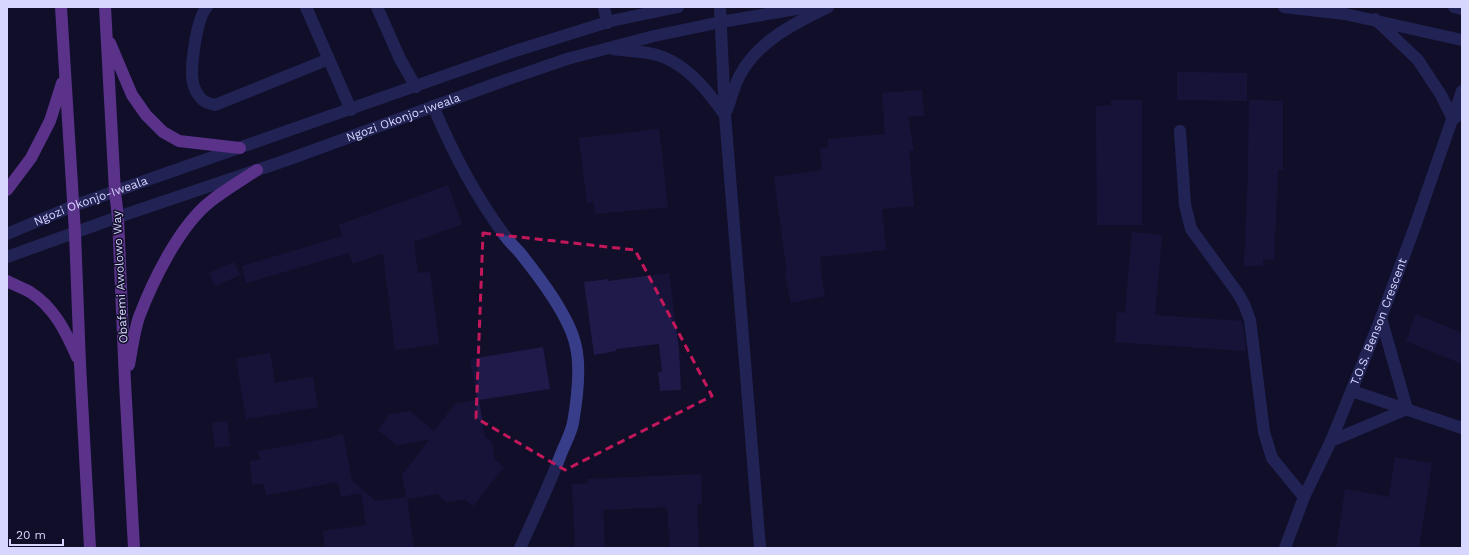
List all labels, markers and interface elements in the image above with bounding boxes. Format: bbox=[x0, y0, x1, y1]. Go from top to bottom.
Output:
street label: Ngozi Okonjo-Iweala bbox=[344, 90, 462, 145]
street label: Ngozi Okonjo-Iweala bbox=[32, 173, 150, 229]
street label: Obafemi Awolowo Way bbox=[109, 210, 130, 344]
street label: T.O.S. Benson Crescent bbox=[1347, 256, 1410, 387]
scale bar bbox=[10, 521, 63, 547]
text: 20 m bbox=[16, 528, 46, 542]

